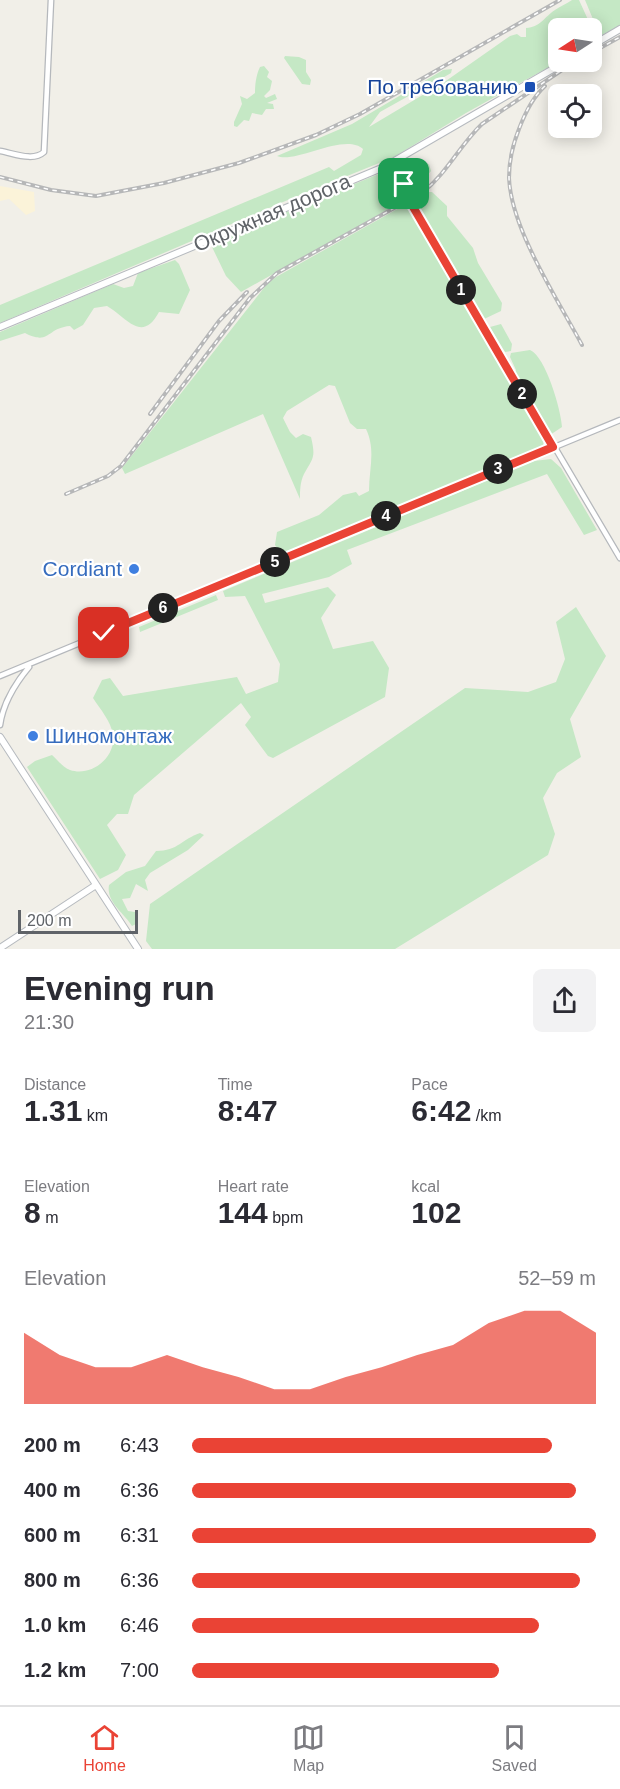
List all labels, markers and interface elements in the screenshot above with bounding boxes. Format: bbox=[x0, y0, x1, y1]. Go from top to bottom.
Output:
north arrow bbox=[548, 18, 602, 72]
map controls bbox=[548, 18, 602, 138]
place label: По требованию bbox=[367, 75, 518, 98]
marker: По требованию bbox=[523, 80, 537, 94]
button: locate bbox=[548, 84, 602, 138]
pin bbox=[378, 158, 429, 209]
icon: arrive bbox=[387, 167, 420, 200]
street label: Окружная дорога bbox=[190, 169, 354, 256]
pin: 1 bbox=[446, 275, 476, 305]
text: 1 bbox=[457, 281, 465, 298]
pin: 2 bbox=[507, 379, 537, 409]
text: 2 bbox=[518, 385, 526, 402]
pin: 3 bbox=[483, 454, 513, 484]
text: 3 bbox=[494, 460, 502, 477]
pin: 4 bbox=[371, 501, 401, 531]
text: 4 bbox=[382, 507, 390, 524]
pin: 5 bbox=[260, 547, 290, 577]
text: 5 bbox=[271, 553, 279, 570]
place label: Cordiant bbox=[43, 557, 122, 580]
marker: Cordiant bbox=[127, 562, 141, 576]
pin: 6 bbox=[148, 593, 178, 623]
text: 6 bbox=[159, 599, 167, 616]
pin bbox=[78, 607, 129, 658]
icon: check bbox=[87, 616, 120, 649]
place label: Шиномонтаж bbox=[45, 724, 172, 747]
marker: Шиномонтаж bbox=[26, 729, 40, 743]
scale bar bbox=[18, 907, 138, 935]
text: 200 m bbox=[27, 912, 71, 929]
button: share bbox=[533, 969, 596, 1032]
text: Evening run bbox=[24, 970, 215, 1007]
text: 21:30 bbox=[24, 1011, 74, 1033]
text: Distance bbox=[24, 1076, 86, 1093]
text: Time bbox=[218, 1076, 253, 1093]
text: Pace bbox=[411, 1076, 448, 1093]
text: 1.31 bbox=[24, 1094, 82, 1127]
text: 8:47 bbox=[218, 1094, 278, 1127]
text: 6:42 bbox=[411, 1094, 471, 1127]
text: km bbox=[82, 1107, 108, 1124]
text: /km bbox=[471, 1107, 502, 1124]
text: Elevation bbox=[24, 1178, 90, 1195]
text: Heart rate bbox=[218, 1178, 289, 1195]
text: kcal bbox=[411, 1178, 440, 1195]
text: 8 bbox=[24, 1196, 41, 1229]
text: 144 bbox=[218, 1196, 268, 1229]
text: 102 bbox=[411, 1196, 461, 1229]
text: m bbox=[41, 1209, 58, 1226]
text: bpm bbox=[268, 1209, 303, 1226]
text: Elevation bbox=[24, 1267, 106, 1289]
text: 52–59 m bbox=[518, 1267, 596, 1289]
text: 200 m bbox=[24, 1434, 81, 1456]
text: 6:43 bbox=[120, 1434, 159, 1456]
text: 400 m bbox=[24, 1479, 81, 1501]
text: 6:36 bbox=[120, 1479, 159, 1501]
text: 600 m bbox=[24, 1524, 81, 1546]
text: 6:31 bbox=[120, 1524, 159, 1546]
text: 800 m bbox=[24, 1569, 81, 1591]
text: 6:36 bbox=[120, 1569, 159, 1591]
text: 1.0 km bbox=[24, 1614, 86, 1636]
text: 6:46 bbox=[120, 1614, 159, 1636]
text: 1.2 km bbox=[24, 1659, 86, 1681]
text: 7:00 bbox=[120, 1659, 159, 1681]
tab: Home bbox=[83, 1721, 126, 1775]
tab: Map bbox=[292, 1721, 325, 1775]
tab: Saved bbox=[491, 1721, 537, 1775]

